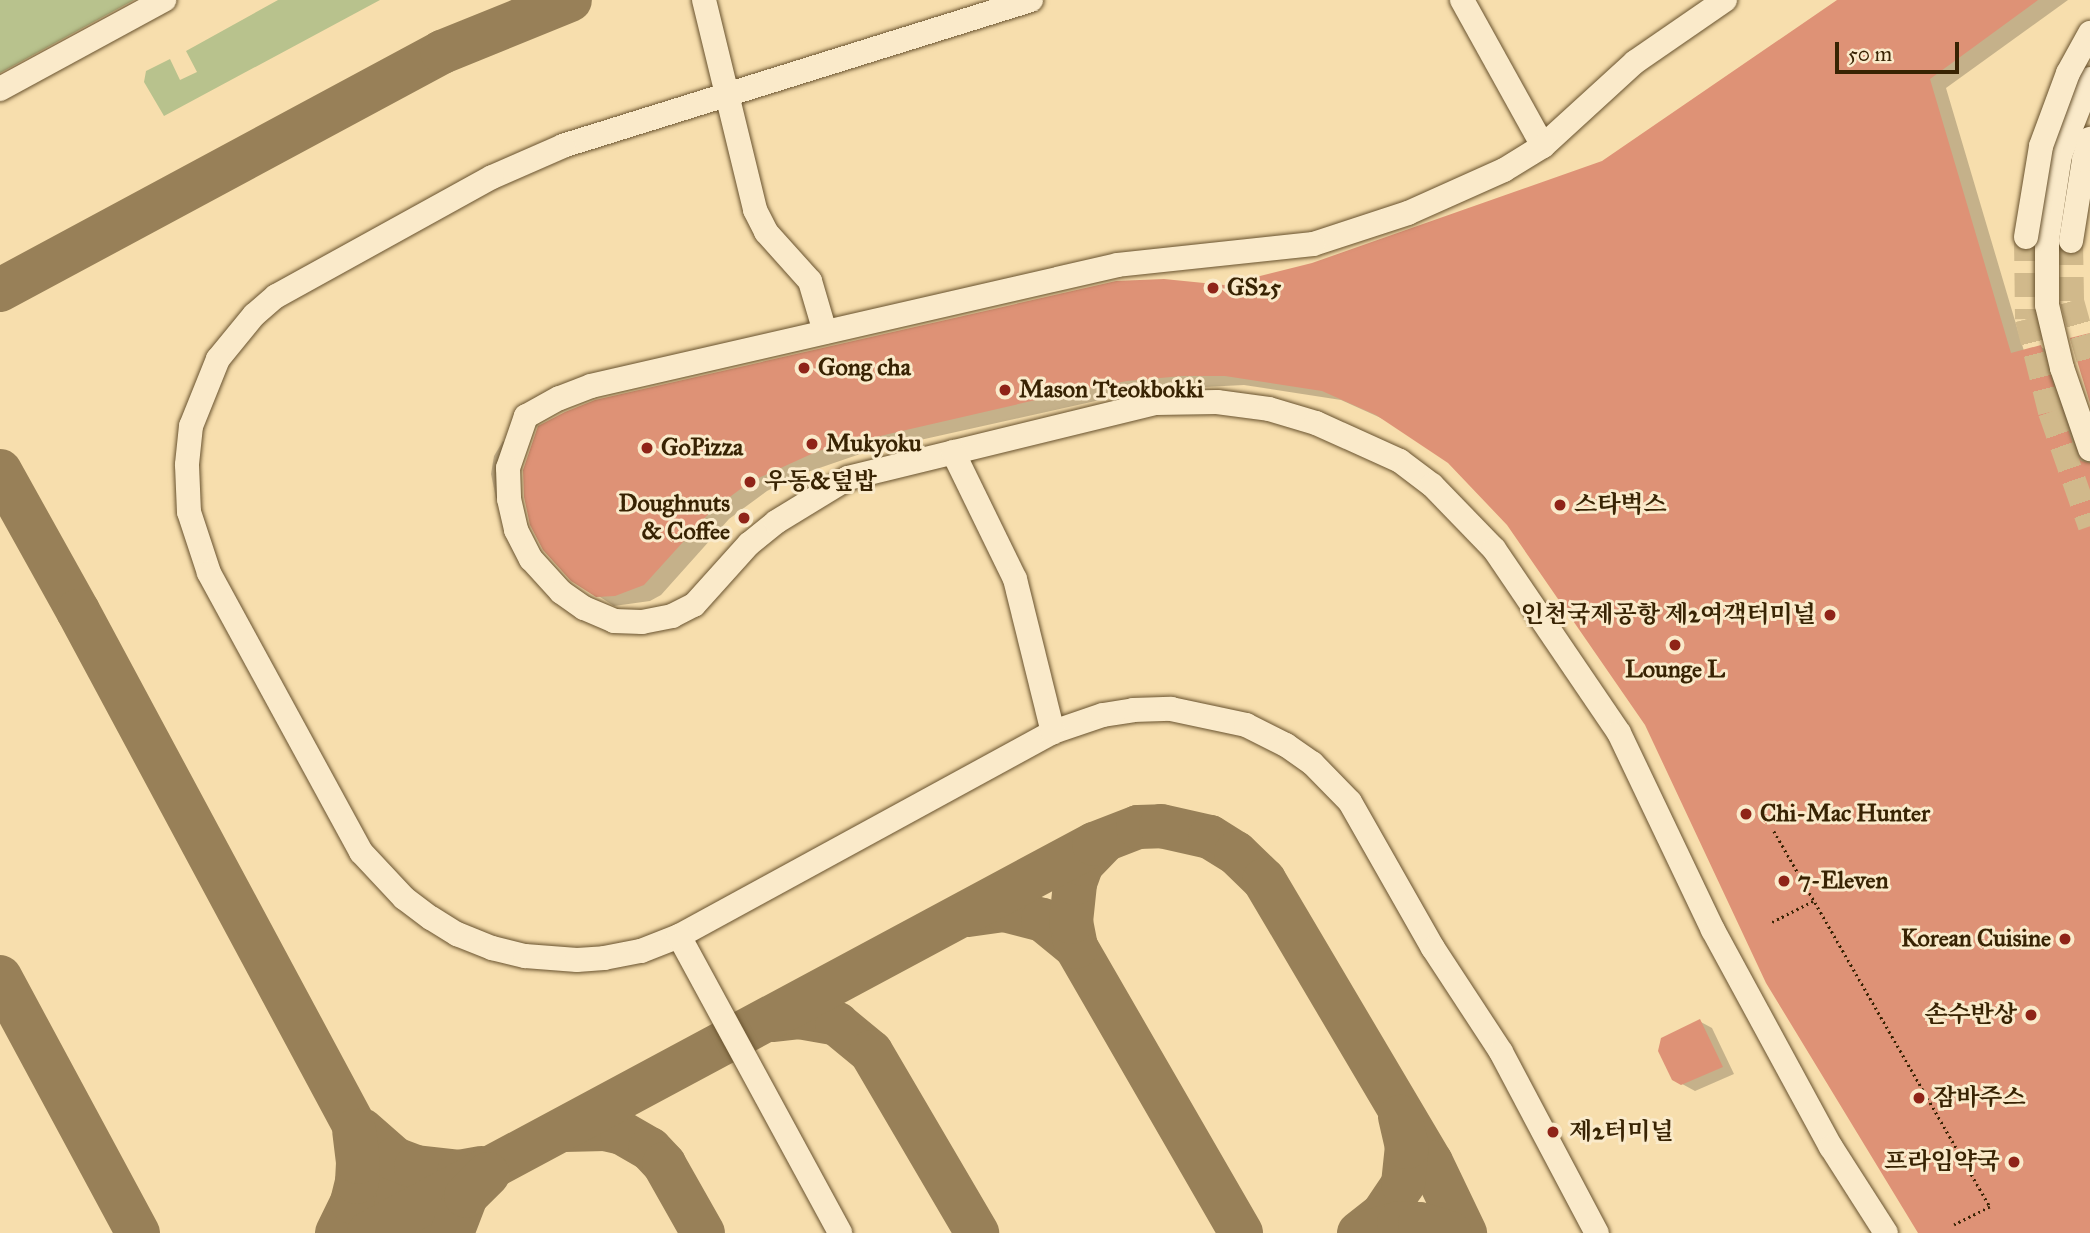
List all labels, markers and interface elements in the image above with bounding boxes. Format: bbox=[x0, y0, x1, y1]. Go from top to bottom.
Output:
scale bar bbox=[1838, 28, 1962, 72]
text: 50 m bbox=[1848, 41, 1892, 67]
place label: GS25 bbox=[1227, 274, 1281, 302]
marker: GS25 bbox=[1205, 280, 1221, 296]
place label: Gong cha bbox=[818, 354, 911, 382]
marker: Gong cha bbox=[796, 360, 812, 376]
place label: Mason Tteokbokki bbox=[1019, 376, 1204, 404]
marker: Mason Tteokbokki bbox=[997, 382, 1013, 398]
place label: Mukyoku bbox=[826, 430, 922, 458]
place label: GoPizza bbox=[661, 434, 743, 462]
marker: Mukyoku bbox=[804, 436, 820, 452]
marker: GoPizza bbox=[639, 440, 655, 456]
place label: 우동&덮밥 bbox=[764, 468, 877, 496]
marker: 우동&덮밥 bbox=[742, 474, 758, 490]
place label: Doughnuts & Coffee bbox=[619, 490, 730, 546]
place label: 스타벅스 bbox=[1574, 491, 1667, 519]
marker: 스타벅스 bbox=[1552, 497, 1568, 513]
marker: Doughnuts & Coffee bbox=[736, 510, 752, 526]
place label: 인천국제공항 제2여객터미널 bbox=[1521, 601, 1816, 629]
marker: 인천국제공항 제2여객터미널 bbox=[1822, 607, 1838, 623]
marker: Lounge L bbox=[1667, 637, 1683, 653]
place label: Lounge L bbox=[1625, 656, 1725, 684]
place label: Chi-Mac Hunter bbox=[1760, 800, 1930, 828]
marker: Chi-Mac Hunter bbox=[1738, 806, 1754, 822]
place label: 7-Eleven bbox=[1798, 867, 1888, 895]
marker: 7-Eleven bbox=[1776, 873, 1792, 889]
place label: Korean Cuisine bbox=[1901, 925, 2051, 953]
marker: Korean Cuisine bbox=[2057, 931, 2073, 947]
place label: 손수반상 bbox=[1924, 1001, 2017, 1029]
marker: 손수반상 bbox=[2023, 1007, 2039, 1023]
place label: 잠바주스 bbox=[1933, 1084, 2026, 1112]
marker: 잠바주스 bbox=[1911, 1090, 1927, 1106]
place label: 제2터미널 bbox=[1569, 1118, 1674, 1146]
marker: 제2터미널 bbox=[1543, 1122, 1563, 1142]
place label: 프라임약국 bbox=[1884, 1148, 2000, 1176]
marker: 프라임약국 bbox=[2006, 1154, 2022, 1170]

